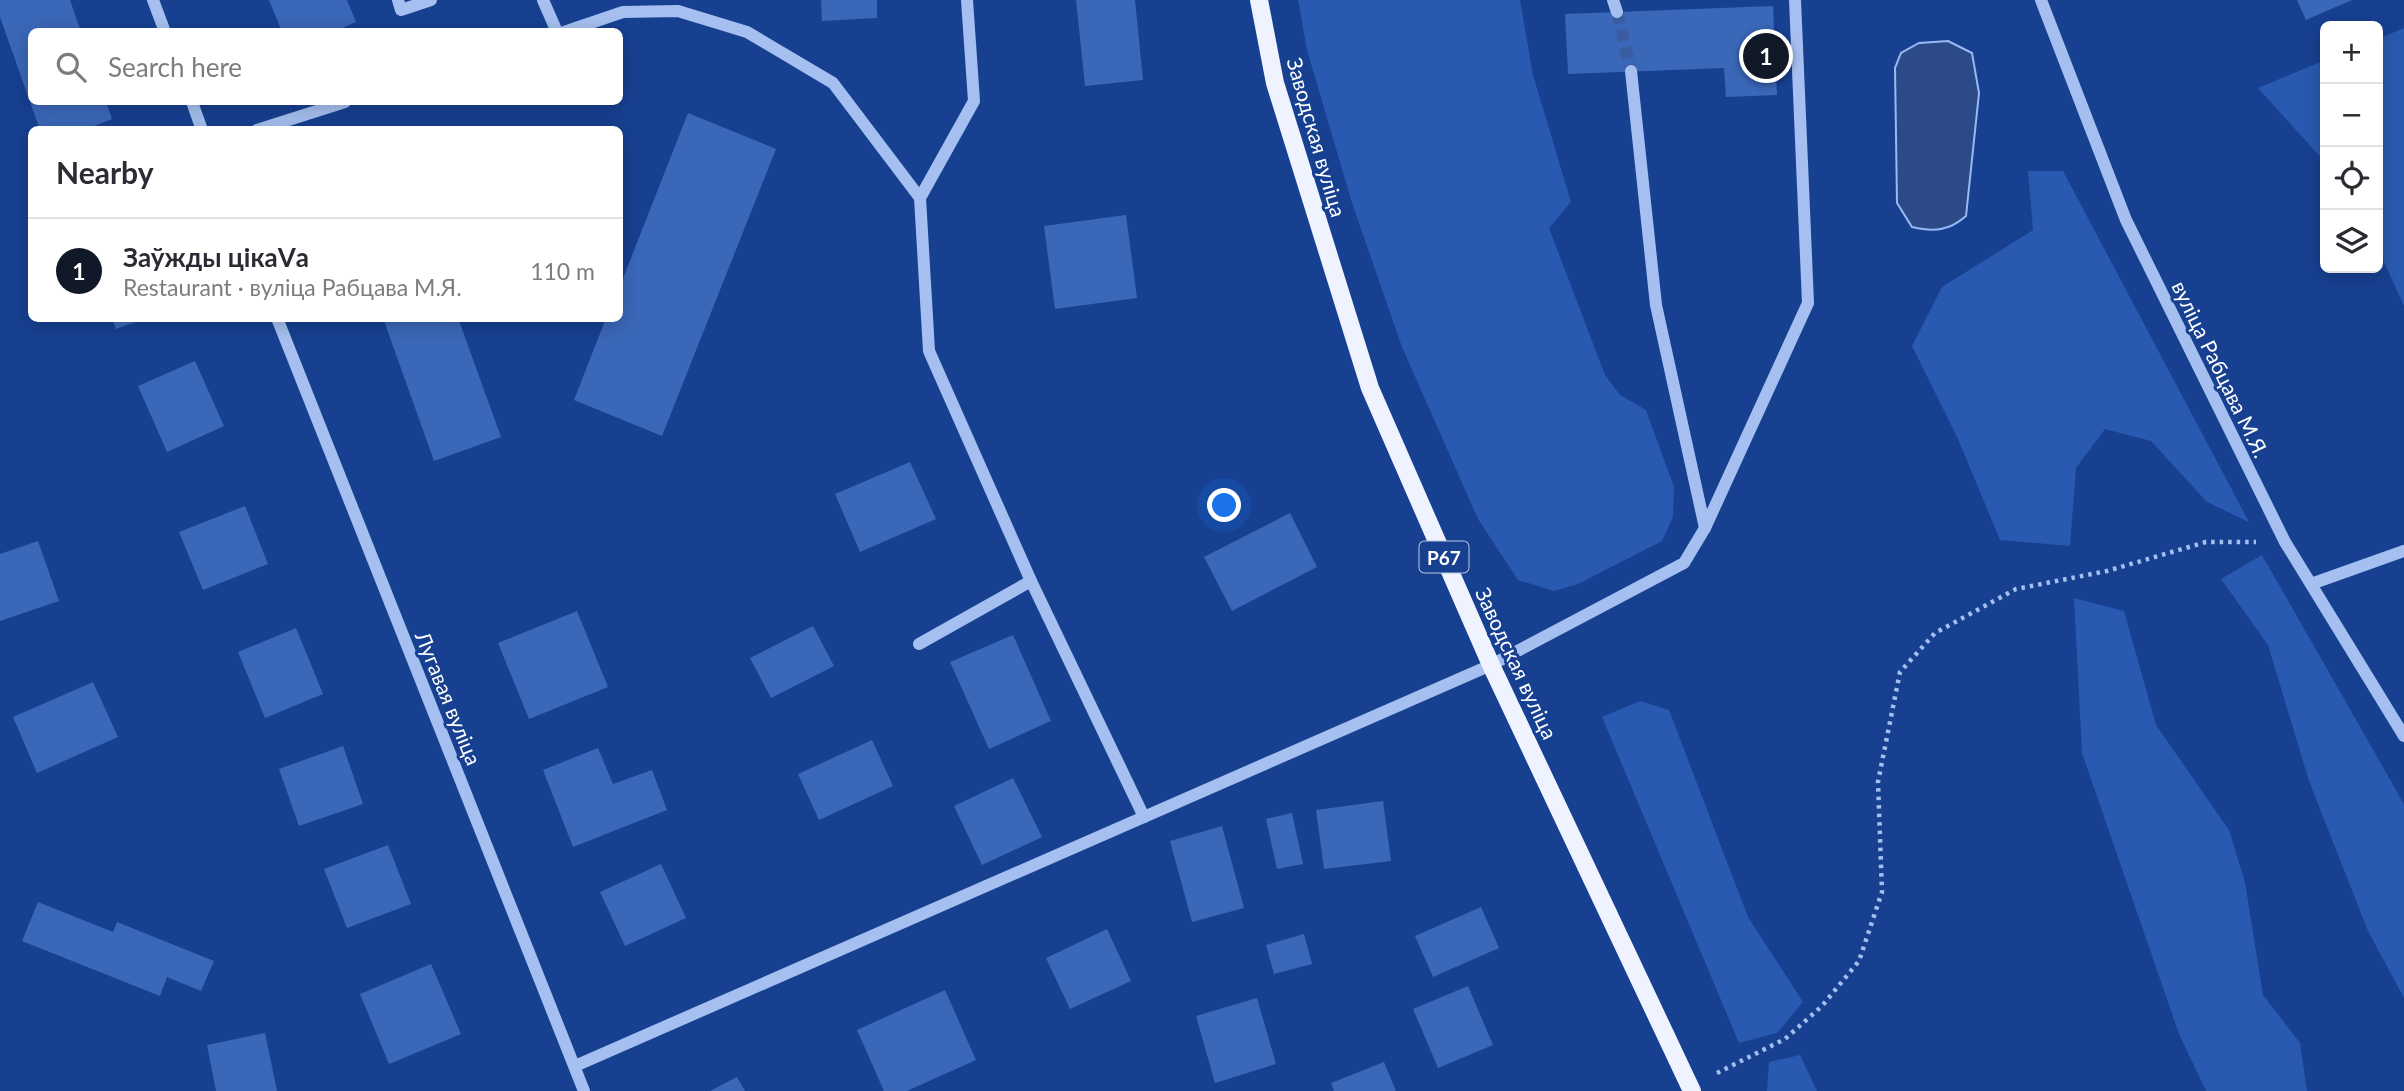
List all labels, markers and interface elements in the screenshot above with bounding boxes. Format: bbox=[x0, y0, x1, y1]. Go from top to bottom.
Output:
map controls bbox=[2320, 21, 2383, 273]
button: + bbox=[2320, 21, 2383, 84]
search box bbox=[28, 28, 623, 105]
pin: 1 bbox=[1743, 30, 1789, 82]
icon: search bbox=[52, 48, 90, 86]
text: Search here bbox=[108, 51, 242, 83]
street label: Заводская вуліца bbox=[1282, 54, 1352, 220]
button: − bbox=[2320, 84, 2383, 147]
button: locate bbox=[2320, 147, 2383, 210]
text: Nearby bbox=[56, 154, 154, 190]
button: layers bbox=[2320, 210, 2383, 273]
text: Заўжды цікаVа bbox=[123, 241, 309, 273]
text: 1 bbox=[72, 257, 86, 285]
text: 110 m bbox=[530, 257, 595, 285]
text: Restaurant · вуліца Рабцава М.Я. bbox=[123, 273, 462, 301]
street label: вуліца Рабцава М.Я. bbox=[2167, 277, 2275, 461]
your location bbox=[1207, 488, 1241, 522]
road number: Р67 bbox=[1420, 542, 1468, 572]
street label: Заводская вуліца bbox=[1471, 583, 1563, 743]
street label: Лугавая вуліца bbox=[410, 627, 487, 768]

